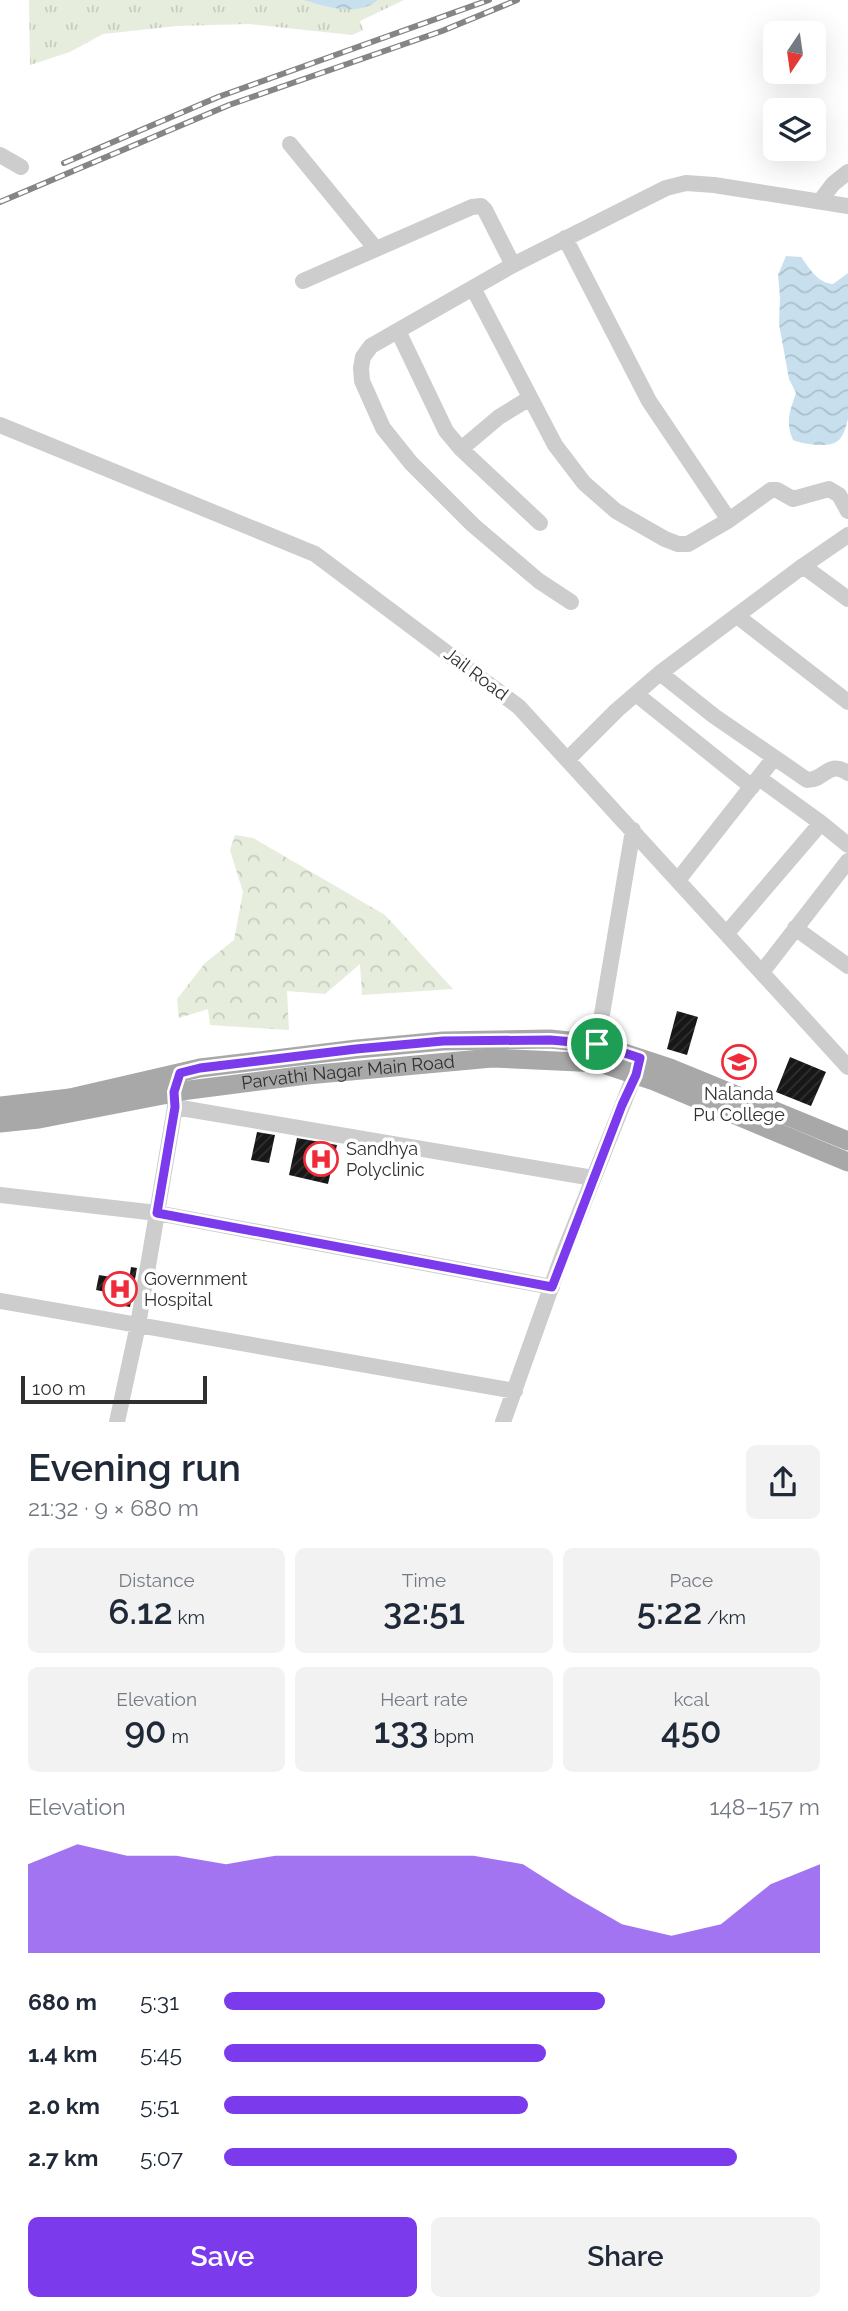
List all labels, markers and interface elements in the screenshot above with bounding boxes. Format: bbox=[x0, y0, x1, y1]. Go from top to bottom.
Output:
north arrow bbox=[763, 21, 826, 84]
map controls bbox=[763, 21, 826, 161]
button: layers bbox=[763, 98, 826, 161]
street label: Jail Road bbox=[440, 643, 512, 704]
pin bbox=[567, 1014, 627, 1074]
icon: arrive bbox=[578, 1025, 616, 1063]
school or university icon: Nalanda Pu College bbox=[720, 1043, 758, 1081]
street label: Parvathi Nagar Main Road bbox=[240, 1050, 455, 1093]
place label: Nalanda Pu College bbox=[693, 1083, 785, 1125]
place label: Sandhya Polyclinic bbox=[346, 1138, 425, 1180]
hospital icon: Sandhya Polyclinic bbox=[302, 1140, 340, 1178]
place label: Government Hospital bbox=[144, 1268, 247, 1310]
hospital icon: Government Hospital bbox=[101, 1270, 139, 1308]
scale bar bbox=[21, 1373, 206, 1405]
text: 100 m bbox=[32, 1377, 86, 1399]
text: Evening run bbox=[28, 1445, 241, 1490]
button: share bbox=[746, 1445, 820, 1519]
text: 21:32 · 9 × 680 m bbox=[28, 1494, 199, 1521]
text: Distance bbox=[119, 1569, 195, 1591]
text: Time bbox=[402, 1569, 446, 1591]
text: Pace bbox=[670, 1569, 713, 1591]
text: 6.12 bbox=[108, 1591, 173, 1632]
text: 32:51 bbox=[383, 1591, 465, 1632]
text: 5:22 bbox=[637, 1591, 702, 1632]
text: km bbox=[173, 1606, 205, 1628]
text: /km bbox=[702, 1606, 746, 1628]
text: Elevation bbox=[116, 1688, 197, 1710]
text: Heart rate bbox=[380, 1688, 468, 1710]
text: kcal bbox=[674, 1688, 709, 1710]
text: 90 bbox=[124, 1710, 167, 1751]
text: 133 bbox=[374, 1710, 429, 1751]
text: 450 bbox=[661, 1710, 722, 1751]
text: m bbox=[167, 1725, 189, 1747]
text: bpm bbox=[429, 1725, 474, 1747]
text: Elevation bbox=[28, 1793, 126, 1820]
text: 148–157 m bbox=[709, 1793, 820, 1820]
text: 680 m bbox=[28, 1988, 97, 2015]
text: 5:31 bbox=[140, 1988, 179, 2015]
text: 1.4 km bbox=[28, 2040, 97, 2067]
text: 5:45 bbox=[140, 2040, 182, 2067]
text: 2.0 km bbox=[28, 2092, 100, 2119]
text: 5:51 bbox=[140, 2092, 179, 2119]
text: 2.7 km bbox=[28, 2144, 98, 2171]
text: 5:07 bbox=[140, 2144, 183, 2171]
button: Save bbox=[28, 2217, 417, 2297]
button: Share bbox=[431, 2217, 820, 2297]

